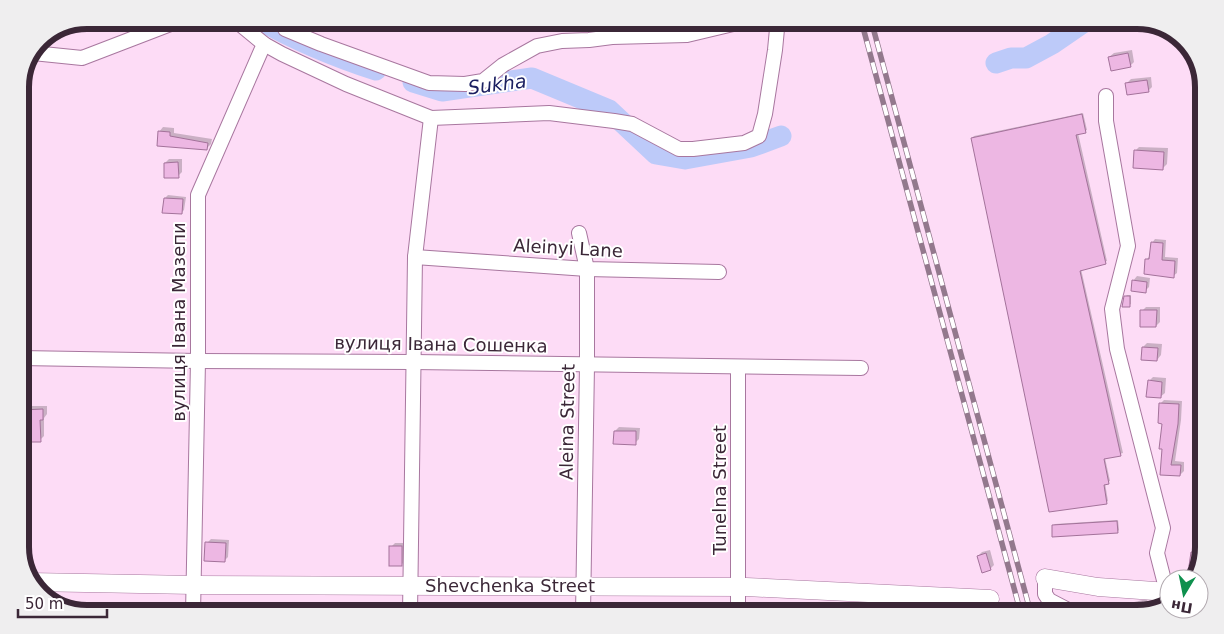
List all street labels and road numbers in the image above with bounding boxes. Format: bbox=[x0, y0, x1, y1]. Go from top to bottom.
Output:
street label: вулиця Івана Мазепи bbox=[168, 222, 189, 422]
street label: Aleinyi Lane bbox=[513, 235, 623, 261]
street label: вулиця Івана Сошенка bbox=[334, 332, 548, 356]
street label: Aleina Street bbox=[555, 364, 579, 480]
street label: Tunelna Street bbox=[709, 425, 730, 556]
street label: Shevchenka Street bbox=[425, 575, 595, 596]

